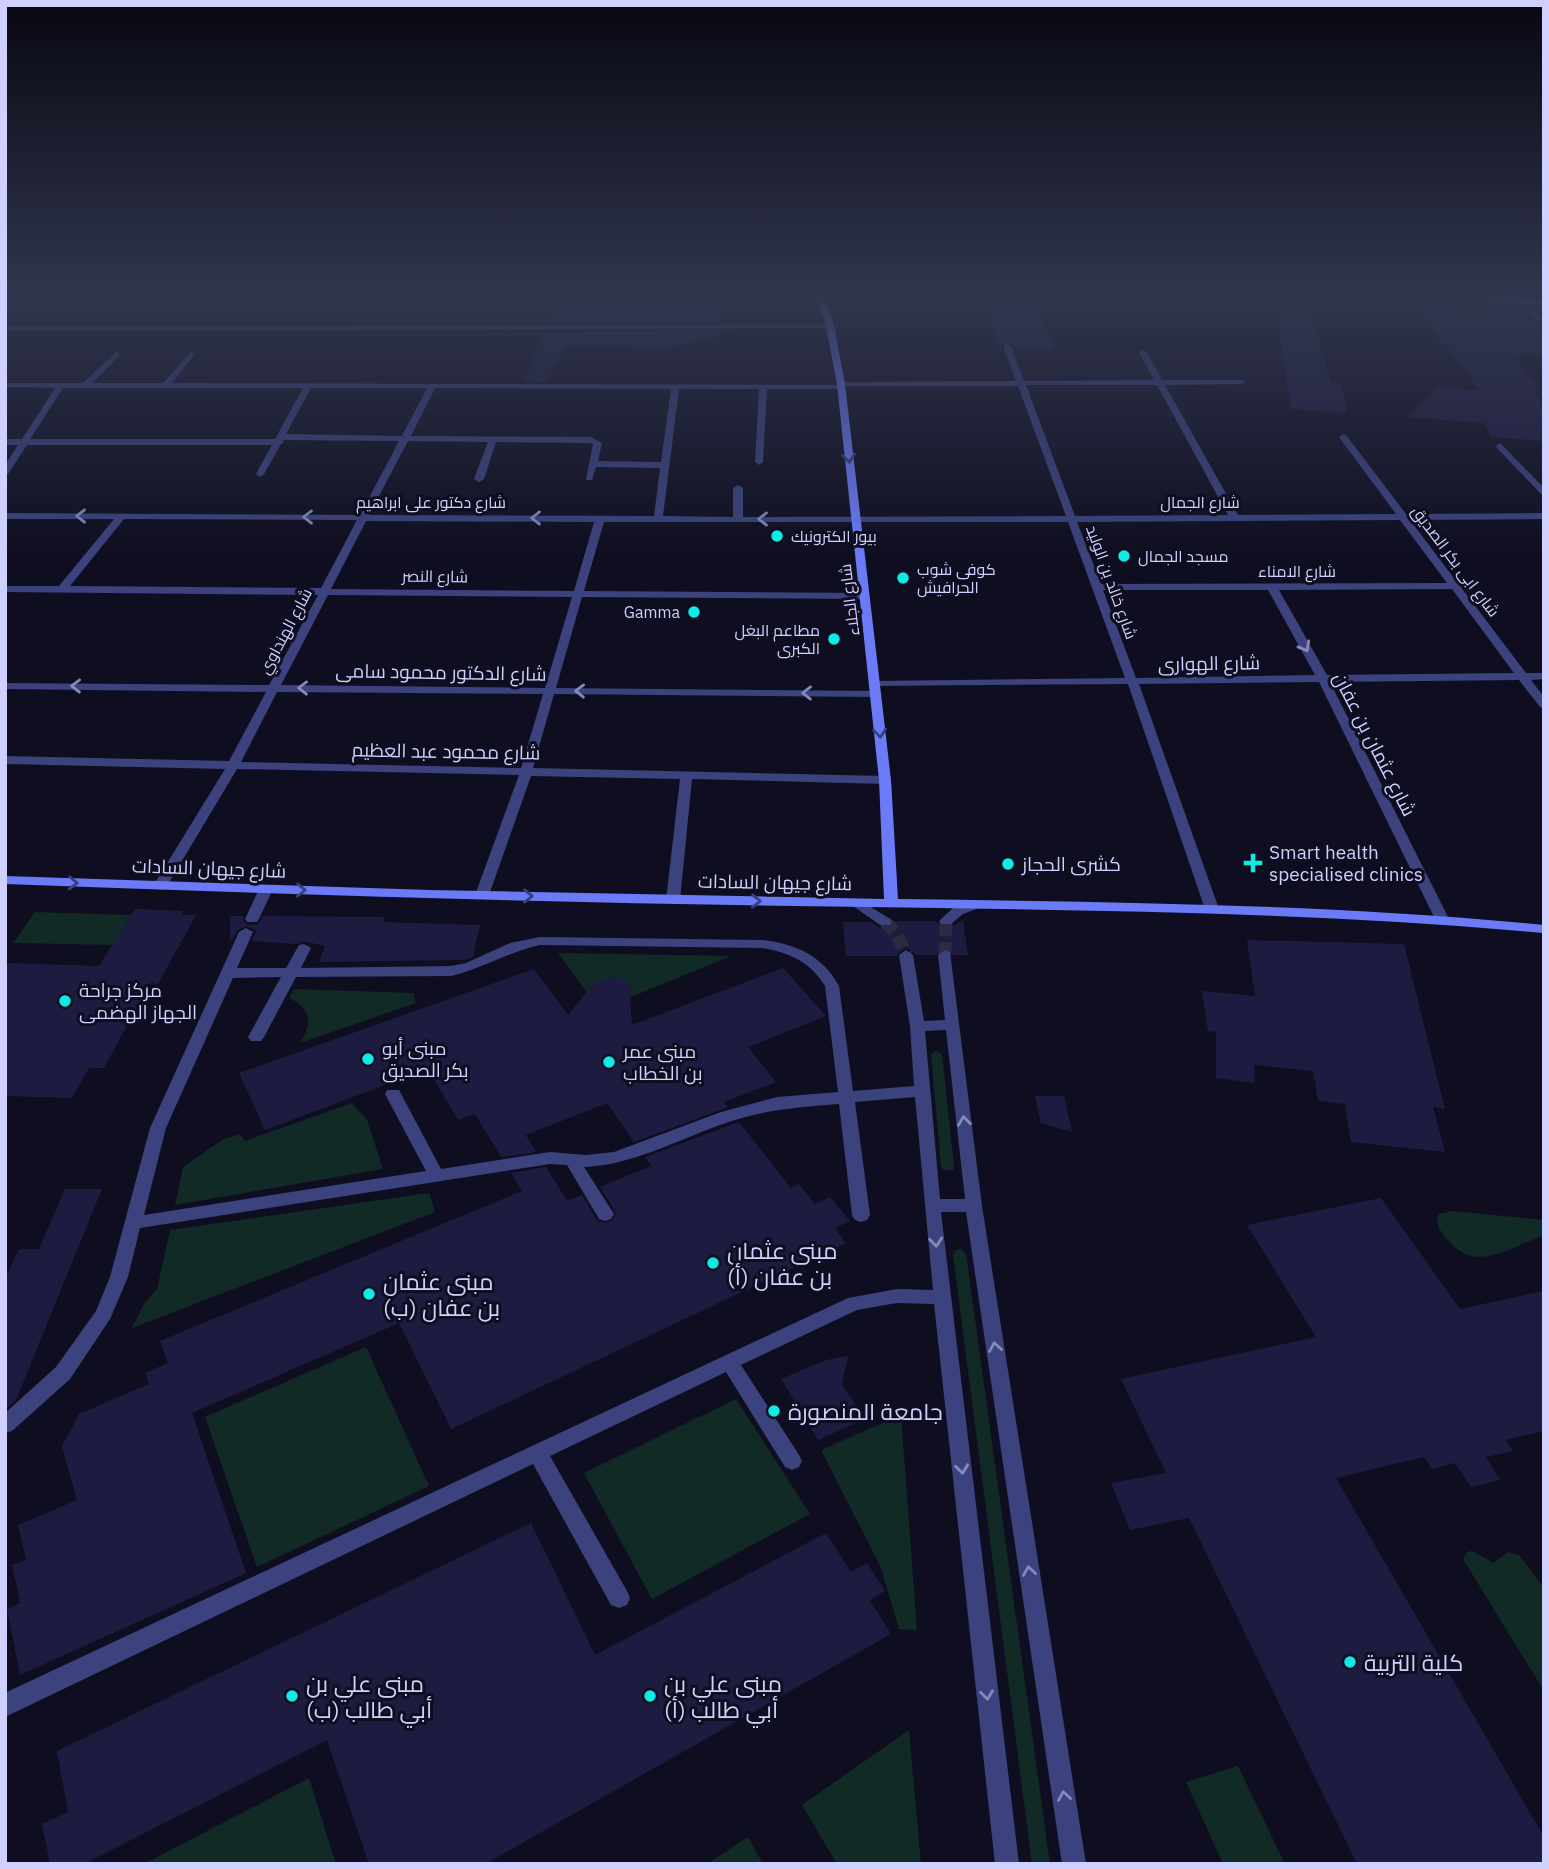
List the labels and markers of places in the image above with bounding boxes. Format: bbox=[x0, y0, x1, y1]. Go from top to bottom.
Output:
place label: بيور الكترونيك bbox=[791, 526, 877, 546]
marker: بيور الكترونيك bbox=[769, 528, 785, 544]
place label: مسجد الجمال bbox=[1138, 546, 1229, 567]
marker: مسجد الجمال bbox=[1116, 548, 1132, 564]
place label: كوفى شوب الحرافيش bbox=[917, 559, 996, 598]
marker: كوفى شوب الحرافيش bbox=[895, 570, 911, 586]
place label: Gamma bbox=[624, 602, 680, 622]
marker: Gamma bbox=[686, 604, 702, 620]
place label: مطاعم البغل الكبرى bbox=[734, 620, 820, 659]
marker: مطاعم البغل الكبرى bbox=[826, 631, 842, 647]
place label: Smart health specialised clinics bbox=[1269, 840, 1423, 886]
place label: كشرى الحجاز bbox=[1021, 852, 1121, 876]
marker: Smart health specialised clinics bbox=[1243, 853, 1263, 873]
marker: كشرى الحجاز bbox=[1000, 856, 1016, 872]
place label: مركز جراحة الجهاز الهضمى bbox=[79, 978, 197, 1024]
marker: مركز جراحة الجهاز الهضمى bbox=[57, 993, 73, 1009]
place label: مبنى أبو بكر الصديق bbox=[382, 1036, 469, 1083]
place label: مبنى عمر بن الخطاب bbox=[622, 1039, 702, 1085]
marker: مبنى أبو بكر الصديق bbox=[360, 1051, 376, 1067]
marker: مبنى عمر بن الخطاب bbox=[601, 1054, 617, 1070]
place label: مبنى عثمان بن عفان (أ) bbox=[727, 1235, 838, 1291]
marker: مبنى عثمان بن عفان (أ) bbox=[705, 1255, 721, 1271]
place label: مبنى عثمان بن عفان (ب) bbox=[383, 1266, 500, 1322]
marker: مبنى عثمان بن عفان (ب) bbox=[361, 1286, 377, 1302]
place label: جامعة المنصورة bbox=[788, 1396, 943, 1426]
marker: جامعة المنصورة bbox=[766, 1403, 782, 1419]
place label: كلية التربية bbox=[1364, 1647, 1463, 1677]
marker: كلية التربية bbox=[1342, 1654, 1358, 1670]
place label: مبنى علي بن أبي طالب (ب) bbox=[306, 1668, 432, 1728]
place label: مبنى علي بن أبي طالب (أ) bbox=[664, 1668, 782, 1728]
marker: مبنى علي بن أبي طالب (ب) bbox=[284, 1688, 300, 1704]
marker: مبنى علي بن أبي طالب (أ) bbox=[642, 1688, 658, 1704]

